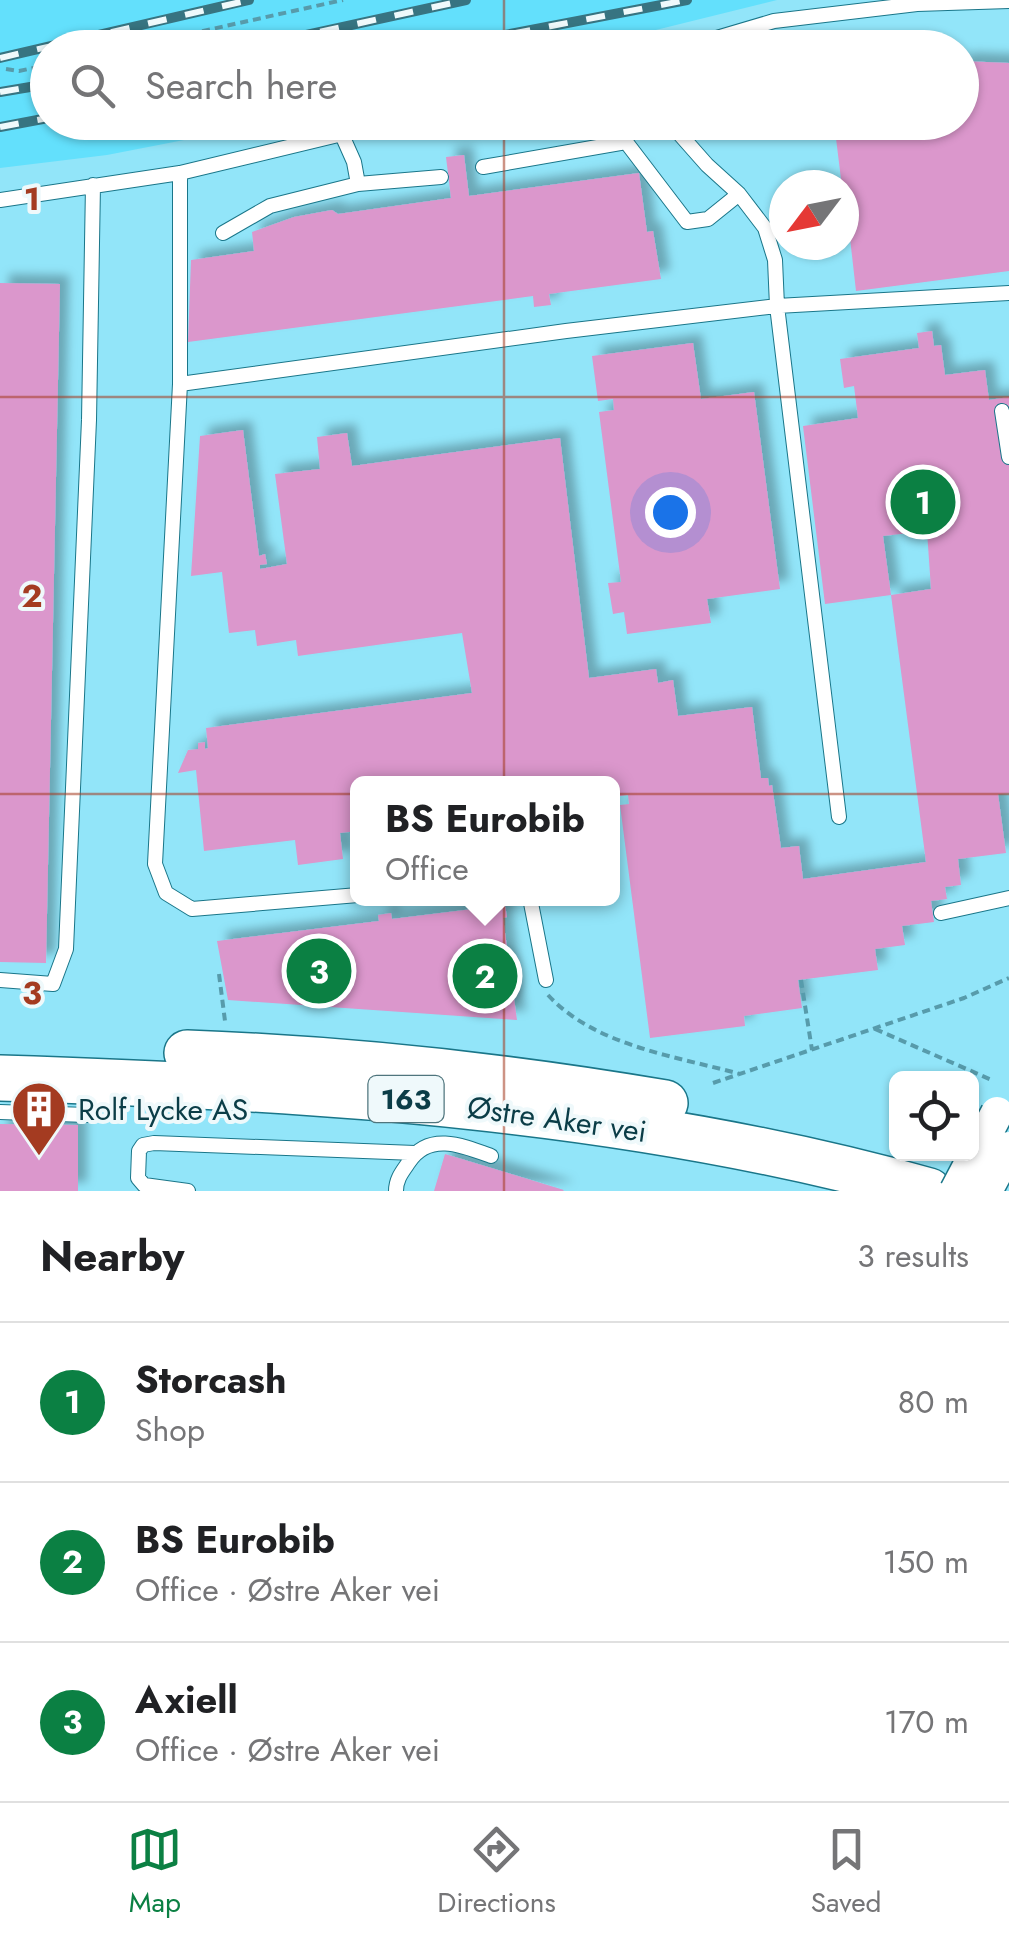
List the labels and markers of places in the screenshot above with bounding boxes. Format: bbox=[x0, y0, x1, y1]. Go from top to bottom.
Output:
pin: 1 bbox=[890, 464, 956, 540]
pin: 3 bbox=[286, 934, 352, 1008]
pin: 2 bbox=[452, 938, 518, 1014]
building icon: Rolf Lycke AS bbox=[9, 1079, 69, 1158]
place label: Rolf Lycke AS bbox=[78, 1088, 248, 1131]

